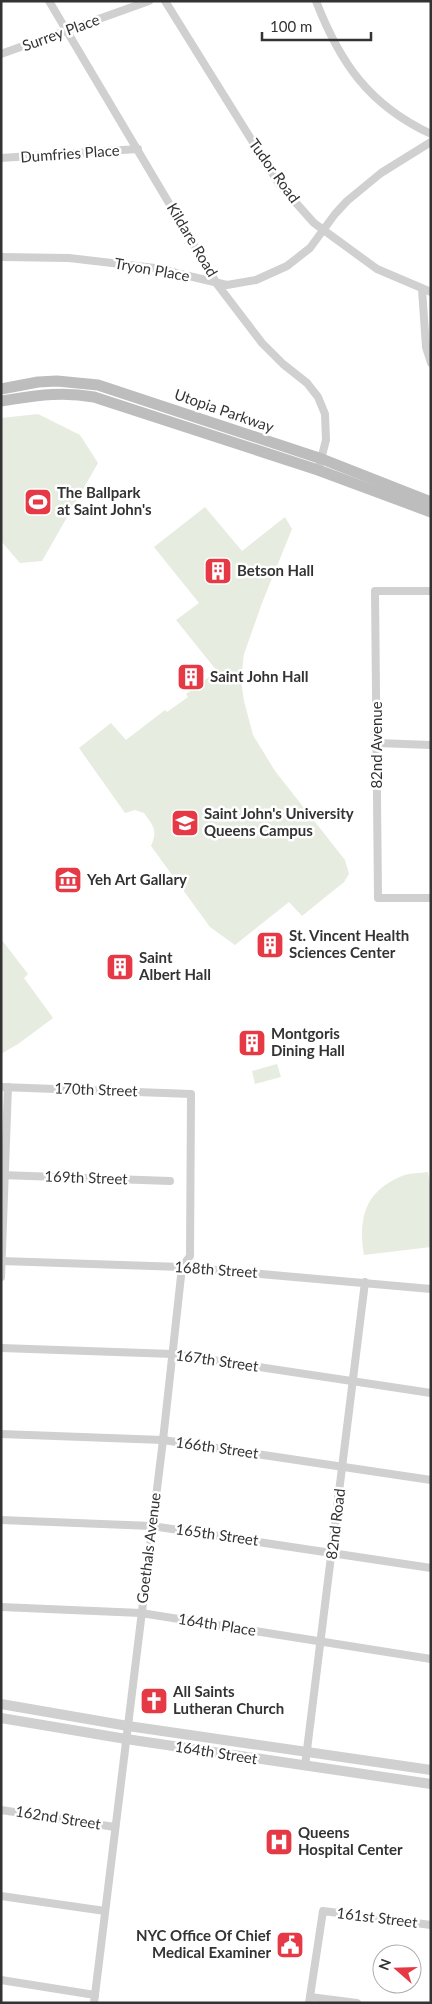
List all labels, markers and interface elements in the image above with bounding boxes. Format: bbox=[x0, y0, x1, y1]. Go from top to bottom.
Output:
street label: Surrey Place bbox=[20, 10, 102, 54]
scale bar bbox=[262, 10, 371, 42]
text: 100 m bbox=[270, 17, 312, 35]
street label: Tudor Road bbox=[246, 135, 304, 206]
street label: Dumfries Place bbox=[20, 141, 120, 165]
street label: Kildare Road bbox=[164, 199, 222, 280]
street label: Tryon Place bbox=[113, 254, 191, 284]
street label: Utopia Parkway bbox=[172, 385, 277, 436]
place label: The Ballpark at Saint John's bbox=[57, 483, 152, 518]
sports icon: The Ballpark at Saint John's bbox=[23, 487, 53, 517]
building icon: Betson Hall bbox=[203, 556, 233, 586]
place label: Betson Hall bbox=[237, 561, 314, 579]
building icon: Saint John Hall bbox=[176, 662, 206, 692]
place label: Saint John Hall bbox=[210, 667, 309, 685]
street label: 82nd Avenue bbox=[367, 701, 385, 789]
place label: Saint John's University Queens Campus bbox=[204, 804, 354, 839]
school or university icon: Saint John's University Queens Campus bbox=[170, 808, 200, 838]
museum icon: Yeh Art Gallary bbox=[53, 865, 83, 895]
place label: Yeh Art Gallary bbox=[86, 870, 187, 888]
place label: St. Vincent Health Sciences Center bbox=[289, 926, 409, 961]
building icon: St. Vincent Health Sciences Center bbox=[255, 930, 285, 960]
place label: Saint Albert Hall bbox=[138, 948, 211, 983]
building icon: Saint Albert Hall bbox=[105, 952, 135, 982]
place label: Montgoris Dining Hall bbox=[271, 1024, 345, 1059]
building icon: Montgoris Dining Hall bbox=[237, 1028, 267, 1058]
street label: 170th Street bbox=[54, 1079, 139, 1099]
street label: 169th Street bbox=[44, 1167, 129, 1187]
street label: 168th Street bbox=[174, 1257, 259, 1281]
street label: 167th Street bbox=[175, 1345, 260, 1375]
street label: 166th Street bbox=[175, 1432, 260, 1462]
street label: 82nd Road bbox=[322, 1487, 348, 1560]
street label: Goethals Avenue bbox=[132, 1491, 164, 1604]
street label: 165th Street bbox=[175, 1519, 260, 1549]
street label: 164th Place bbox=[177, 1609, 257, 1639]
place label: All Saints Lutheran Church bbox=[172, 1682, 284, 1717]
church icon: All Saints Lutheran Church bbox=[139, 1686, 169, 1716]
street label: 164th Street bbox=[174, 1737, 259, 1768]
street label: 162nd Street bbox=[14, 1801, 103, 1833]
place label: Queens Hospital Center bbox=[298, 1823, 403, 1858]
hospital icon: Queens Hospital Center bbox=[264, 1827, 294, 1857]
street label: 161st Street bbox=[336, 1903, 419, 1931]
place label: NYC Office Of Chief Medical Examiner bbox=[136, 1926, 272, 1961]
public building icon: NYC Office Of Chief Medical Examiner bbox=[275, 1930, 305, 1960]
north arrow bbox=[372, 1944, 422, 1994]
text: N bbox=[374, 1956, 394, 1972]

